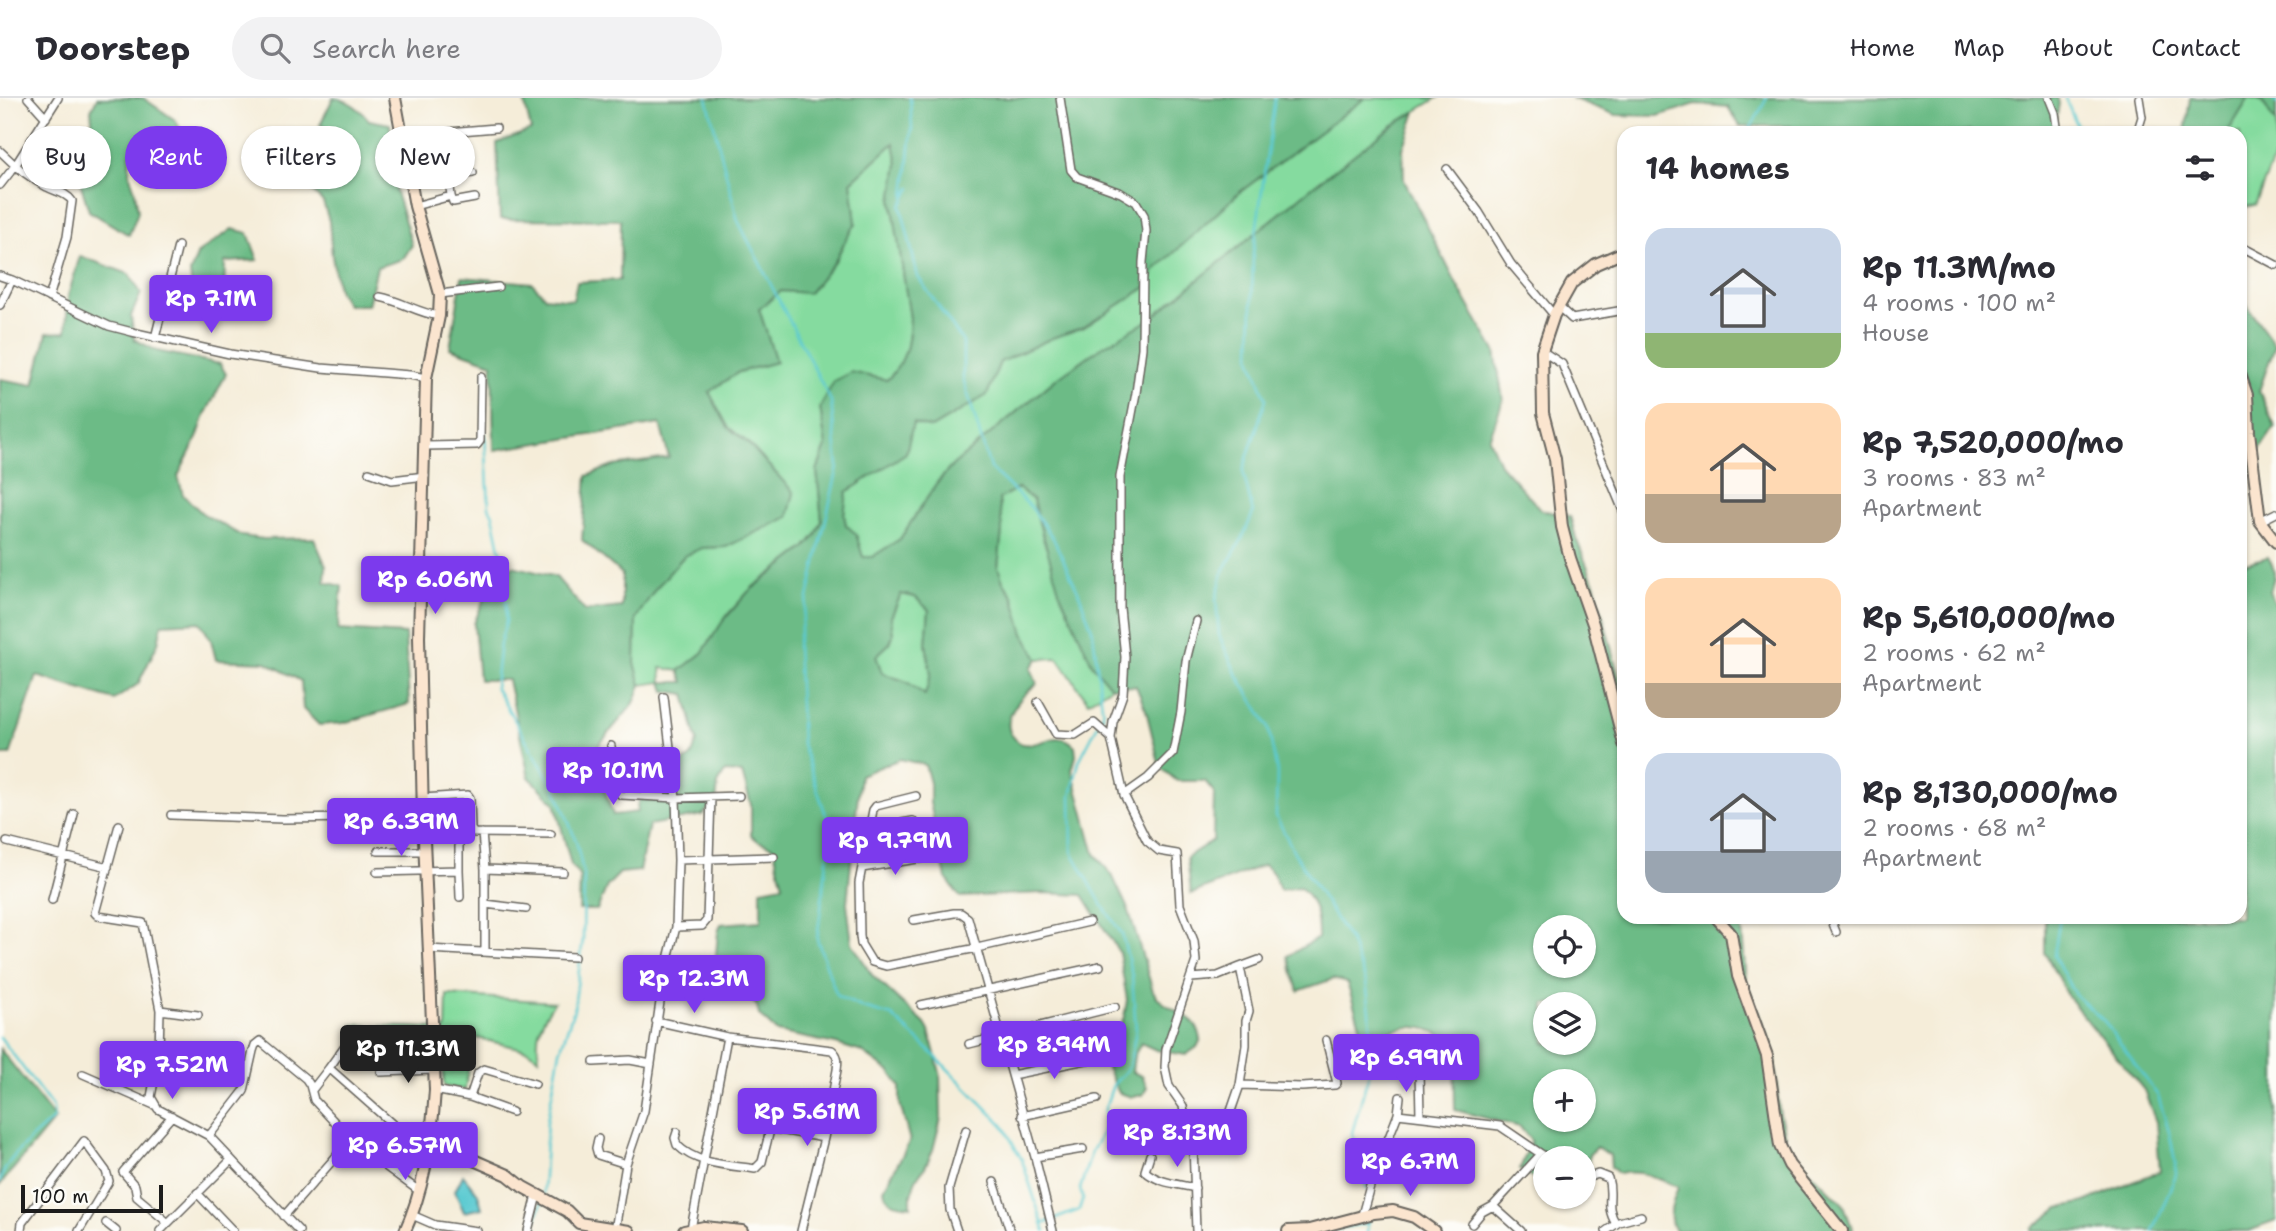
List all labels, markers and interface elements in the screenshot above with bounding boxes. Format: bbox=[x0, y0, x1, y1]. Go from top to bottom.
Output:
search box bbox=[232, 17, 722, 80]
text: Doorstep bbox=[35, 26, 190, 71]
icon: search bbox=[256, 29, 294, 67]
text: Search here bbox=[312, 31, 461, 66]
text: Home bbox=[1849, 32, 1915, 64]
text: Map bbox=[1953, 32, 2005, 64]
text: About bbox=[2043, 32, 2113, 64]
text: Contact bbox=[2151, 32, 2241, 64]
chip: Buy bbox=[21, 126, 111, 189]
chip: Rent bbox=[125, 126, 227, 189]
chip: Filters bbox=[241, 126, 361, 189]
chip: New bbox=[375, 126, 475, 189]
text: 14 homes bbox=[1645, 148, 1790, 189]
icon: filters bbox=[2181, 149, 2219, 187]
text: Rp 11.3M/mo bbox=[1862, 247, 2056, 288]
icon: home bbox=[1701, 256, 1785, 340]
pin: Rp 7.1M bbox=[146, 275, 276, 335]
text: Rp 7.1M bbox=[165, 283, 257, 313]
text: 4 rooms · 100 m² bbox=[1862, 288, 2056, 318]
text: House bbox=[1862, 318, 1930, 348]
text: Rp 7,520,000/mo bbox=[1862, 422, 2124, 463]
icon: home bbox=[1701, 431, 1785, 515]
text: 3 rooms · 83 m² bbox=[1862, 463, 2046, 493]
text: Apartment bbox=[1862, 493, 1982, 523]
pin: Rp 6.06M bbox=[363, 556, 507, 616]
text: Rp 6.06M bbox=[377, 564, 493, 594]
text: Rp 5,610,000/mo bbox=[1862, 597, 2115, 638]
icon: home bbox=[1701, 606, 1785, 690]
text: 2 rooms · 62 m² bbox=[1862, 638, 2046, 668]
text: Apartment bbox=[1862, 668, 1982, 698]
pin: Rp 10.1M bbox=[541, 748, 685, 807]
text: Rp 10.1M bbox=[562, 755, 664, 785]
text: Rp 8,130,000/mo bbox=[1862, 772, 2118, 813]
icon: home bbox=[1701, 781, 1785, 865]
pin: Rp 6.39M bbox=[329, 798, 473, 858]
text: Rp 6.39M bbox=[343, 806, 459, 836]
text: 2 rooms · 68 m² bbox=[1862, 813, 2046, 843]
pin: Rp 9.79M bbox=[823, 818, 967, 877]
text: Rp 9.79M bbox=[838, 825, 952, 855]
text: Apartment bbox=[1862, 843, 1982, 873]
map controls bbox=[1533, 915, 1596, 1209]
button: locate bbox=[1533, 915, 1596, 978]
pin: Rp 12.3M bbox=[622, 956, 766, 1015]
text: Rp 12.3M bbox=[639, 963, 749, 993]
button: layers bbox=[1533, 992, 1596, 1055]
pin: Rp 8.94M bbox=[982, 1021, 1126, 1081]
pin: Rp 11.3M bbox=[336, 1026, 480, 1085]
text: Rp 8.94M bbox=[997, 1029, 1111, 1059]
text: Rp 11.3M bbox=[356, 1033, 460, 1063]
pin: Rp 6.99M bbox=[1334, 1034, 1478, 1094]
pin: Rp 7.52M bbox=[100, 1042, 244, 1101]
text: Rp 6.99M bbox=[1349, 1042, 1463, 1072]
text: Rp 7.52M bbox=[116, 1049, 228, 1079]
button: + bbox=[1533, 1069, 1596, 1132]
pin: Rp 5.61M bbox=[735, 1088, 879, 1148]
text: Rp 5.61M bbox=[754, 1096, 860, 1126]
pin: Rp 8.13M bbox=[1105, 1110, 1249, 1169]
text: Rp 8.13M bbox=[1123, 1117, 1231, 1147]
pin: Rp 6.57M bbox=[333, 1122, 477, 1182]
text: Rp 6.57M bbox=[348, 1130, 462, 1160]
pin: Rp 6.7M bbox=[1345, 1138, 1475, 1198]
text: Rp 6.7M bbox=[1361, 1146, 1459, 1176]
button: − bbox=[1533, 1146, 1596, 1209]
scale bar bbox=[21, 1182, 163, 1214]
text: 100 m bbox=[32, 1184, 89, 1209]

